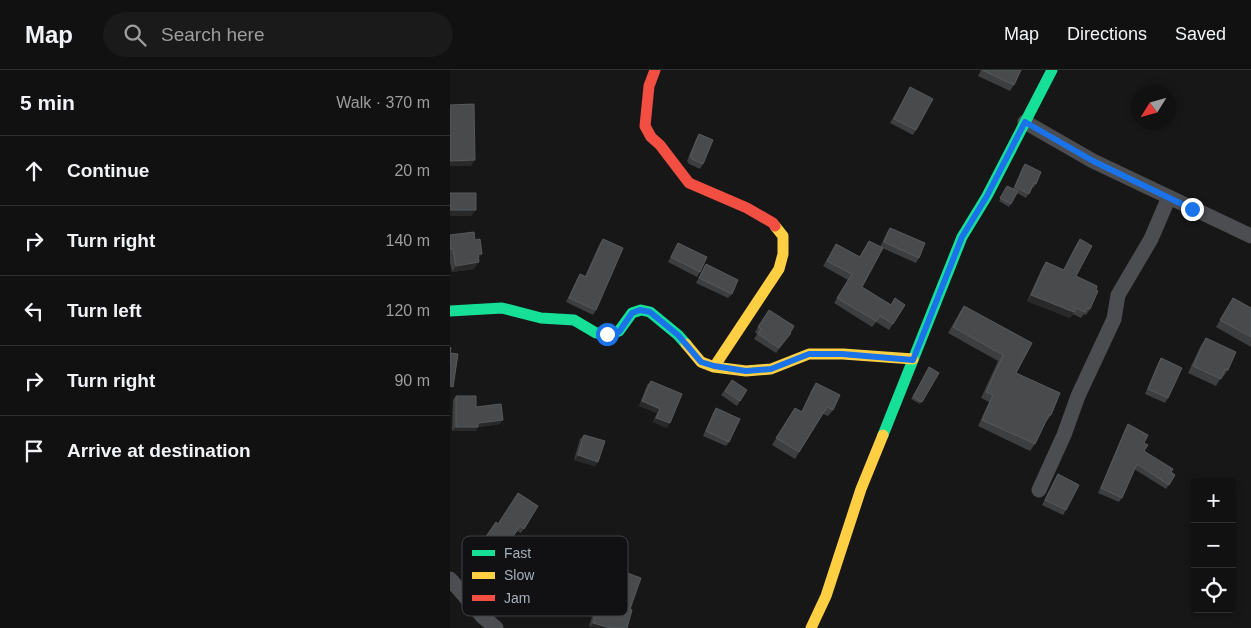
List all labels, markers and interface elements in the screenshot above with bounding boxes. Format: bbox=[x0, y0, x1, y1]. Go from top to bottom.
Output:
search box bbox=[103, 12, 453, 57]
text: Map bbox=[25, 21, 73, 48]
icon: search bbox=[121, 21, 149, 49]
text: Search here bbox=[161, 24, 265, 45]
text: Map bbox=[1004, 24, 1039, 44]
text: Directions bbox=[1067, 24, 1147, 44]
text: Saved bbox=[1175, 24, 1226, 44]
north arrow bbox=[1131, 85, 1176, 130]
text: 5 min bbox=[20, 91, 75, 114]
text: Walk · 370 m bbox=[336, 94, 430, 111]
icon: ahead bbox=[20, 157, 48, 185]
text: Continue bbox=[67, 160, 149, 181]
text: 20 m bbox=[394, 162, 430, 179]
route end bbox=[1181, 198, 1204, 221]
icon: right bbox=[20, 227, 48, 255]
text: Turn right bbox=[67, 230, 155, 251]
text: 140 m bbox=[386, 232, 430, 249]
icon: left bbox=[20, 297, 48, 325]
text: Turn left bbox=[67, 300, 142, 321]
text: 120 m bbox=[386, 302, 430, 319]
route start bbox=[596, 323, 619, 346]
icon: right bbox=[20, 367, 48, 395]
text: Turn right bbox=[67, 370, 155, 391]
text: 90 m bbox=[394, 372, 430, 389]
icon: arrive bbox=[20, 437, 48, 465]
text: Arrive at destination bbox=[67, 440, 251, 461]
map controls bbox=[1191, 478, 1236, 613]
button: + bbox=[1191, 478, 1236, 523]
button: − bbox=[1191, 523, 1236, 568]
legend bbox=[462, 536, 628, 616]
text: Fast bbox=[504, 545, 531, 561]
text: Slow bbox=[504, 567, 535, 583]
button: locate bbox=[1191, 568, 1236, 613]
text: Jam bbox=[504, 590, 530, 606]

